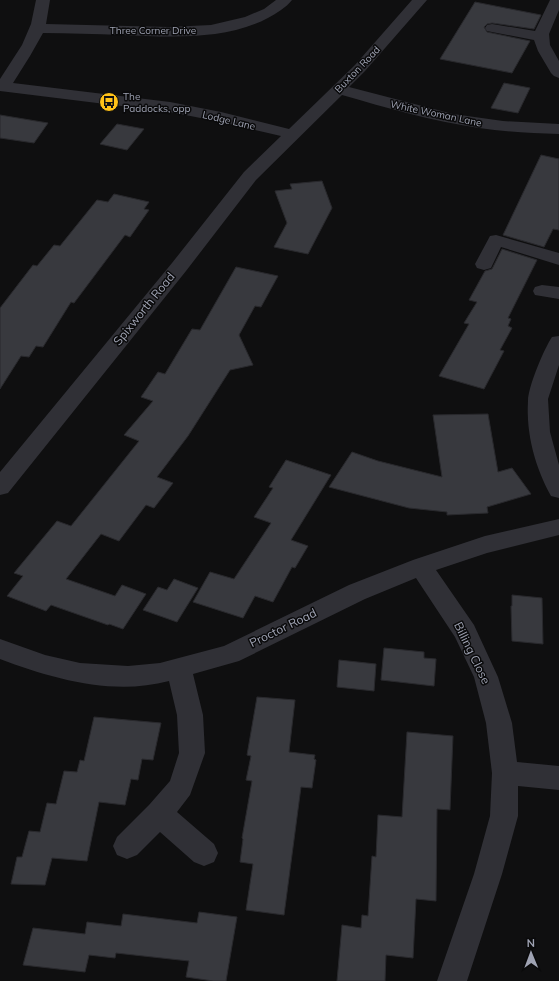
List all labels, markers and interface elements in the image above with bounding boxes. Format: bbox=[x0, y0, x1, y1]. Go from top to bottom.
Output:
street label: Three Corner Drive bbox=[110, 24, 196, 37]
street label: Buxton Road bbox=[332, 43, 383, 95]
place label: The Paddocks, opp bbox=[123, 90, 191, 115]
bus stop icon: The Paddocks, opp bbox=[98, 91, 120, 113]
street label: White Woman Lane bbox=[389, 97, 483, 130]
street label: Lodge Lane bbox=[201, 108, 257, 133]
street label: Spixworth Road bbox=[110, 269, 178, 348]
street label: Proctor Road bbox=[247, 605, 319, 650]
street label: Billing Close bbox=[451, 619, 494, 686]
north arrow bbox=[511, 933, 551, 973]
text: N bbox=[527, 936, 535, 950]

